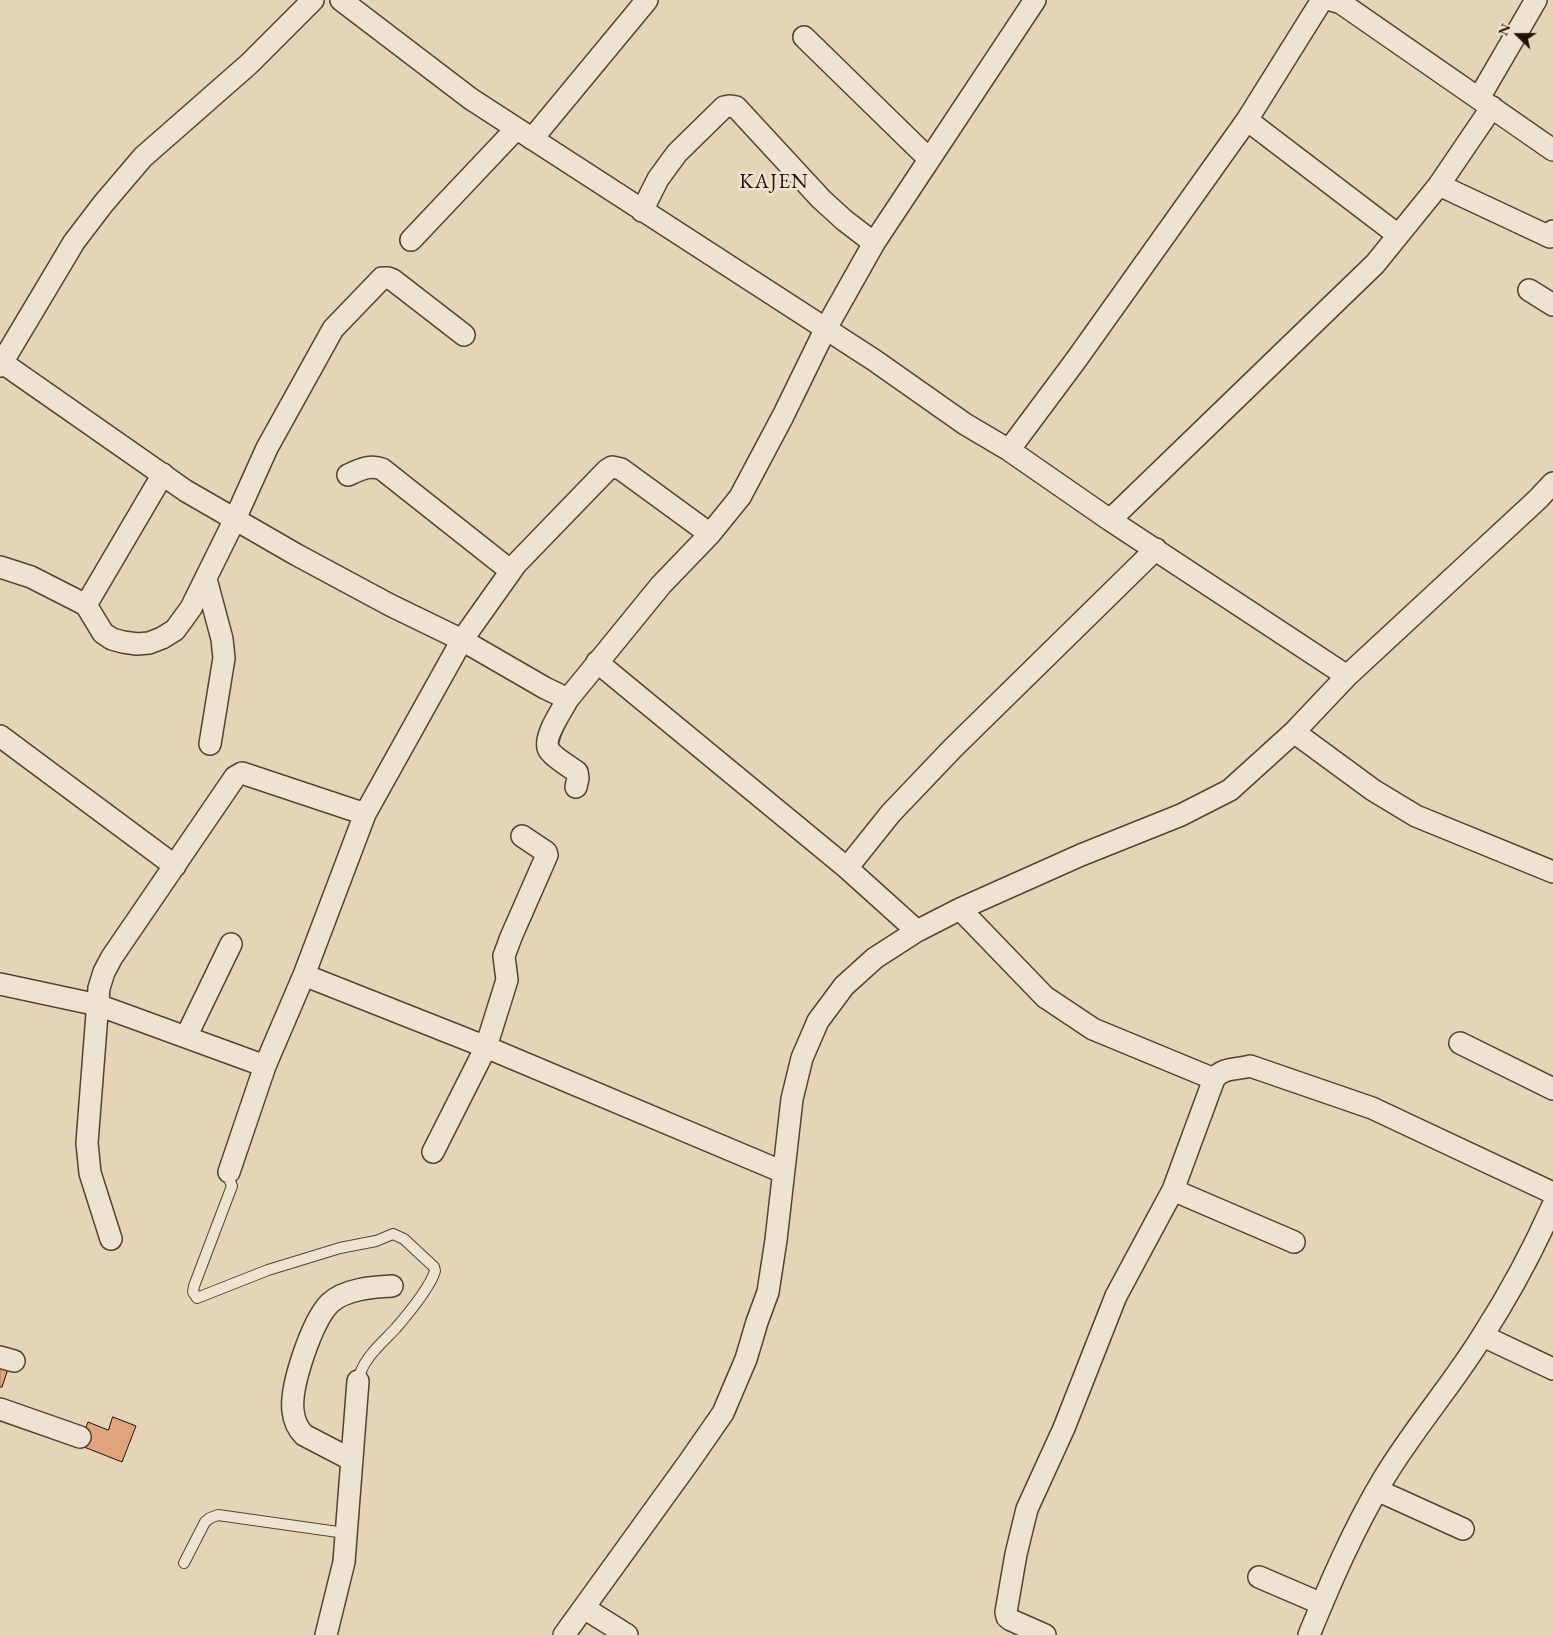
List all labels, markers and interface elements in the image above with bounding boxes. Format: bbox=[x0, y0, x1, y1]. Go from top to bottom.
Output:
north arrow bbox=[1493, 10, 1543, 60]
text: N bbox=[1494, 21, 1515, 38]
district label: KAJEN bbox=[739, 169, 809, 195]

